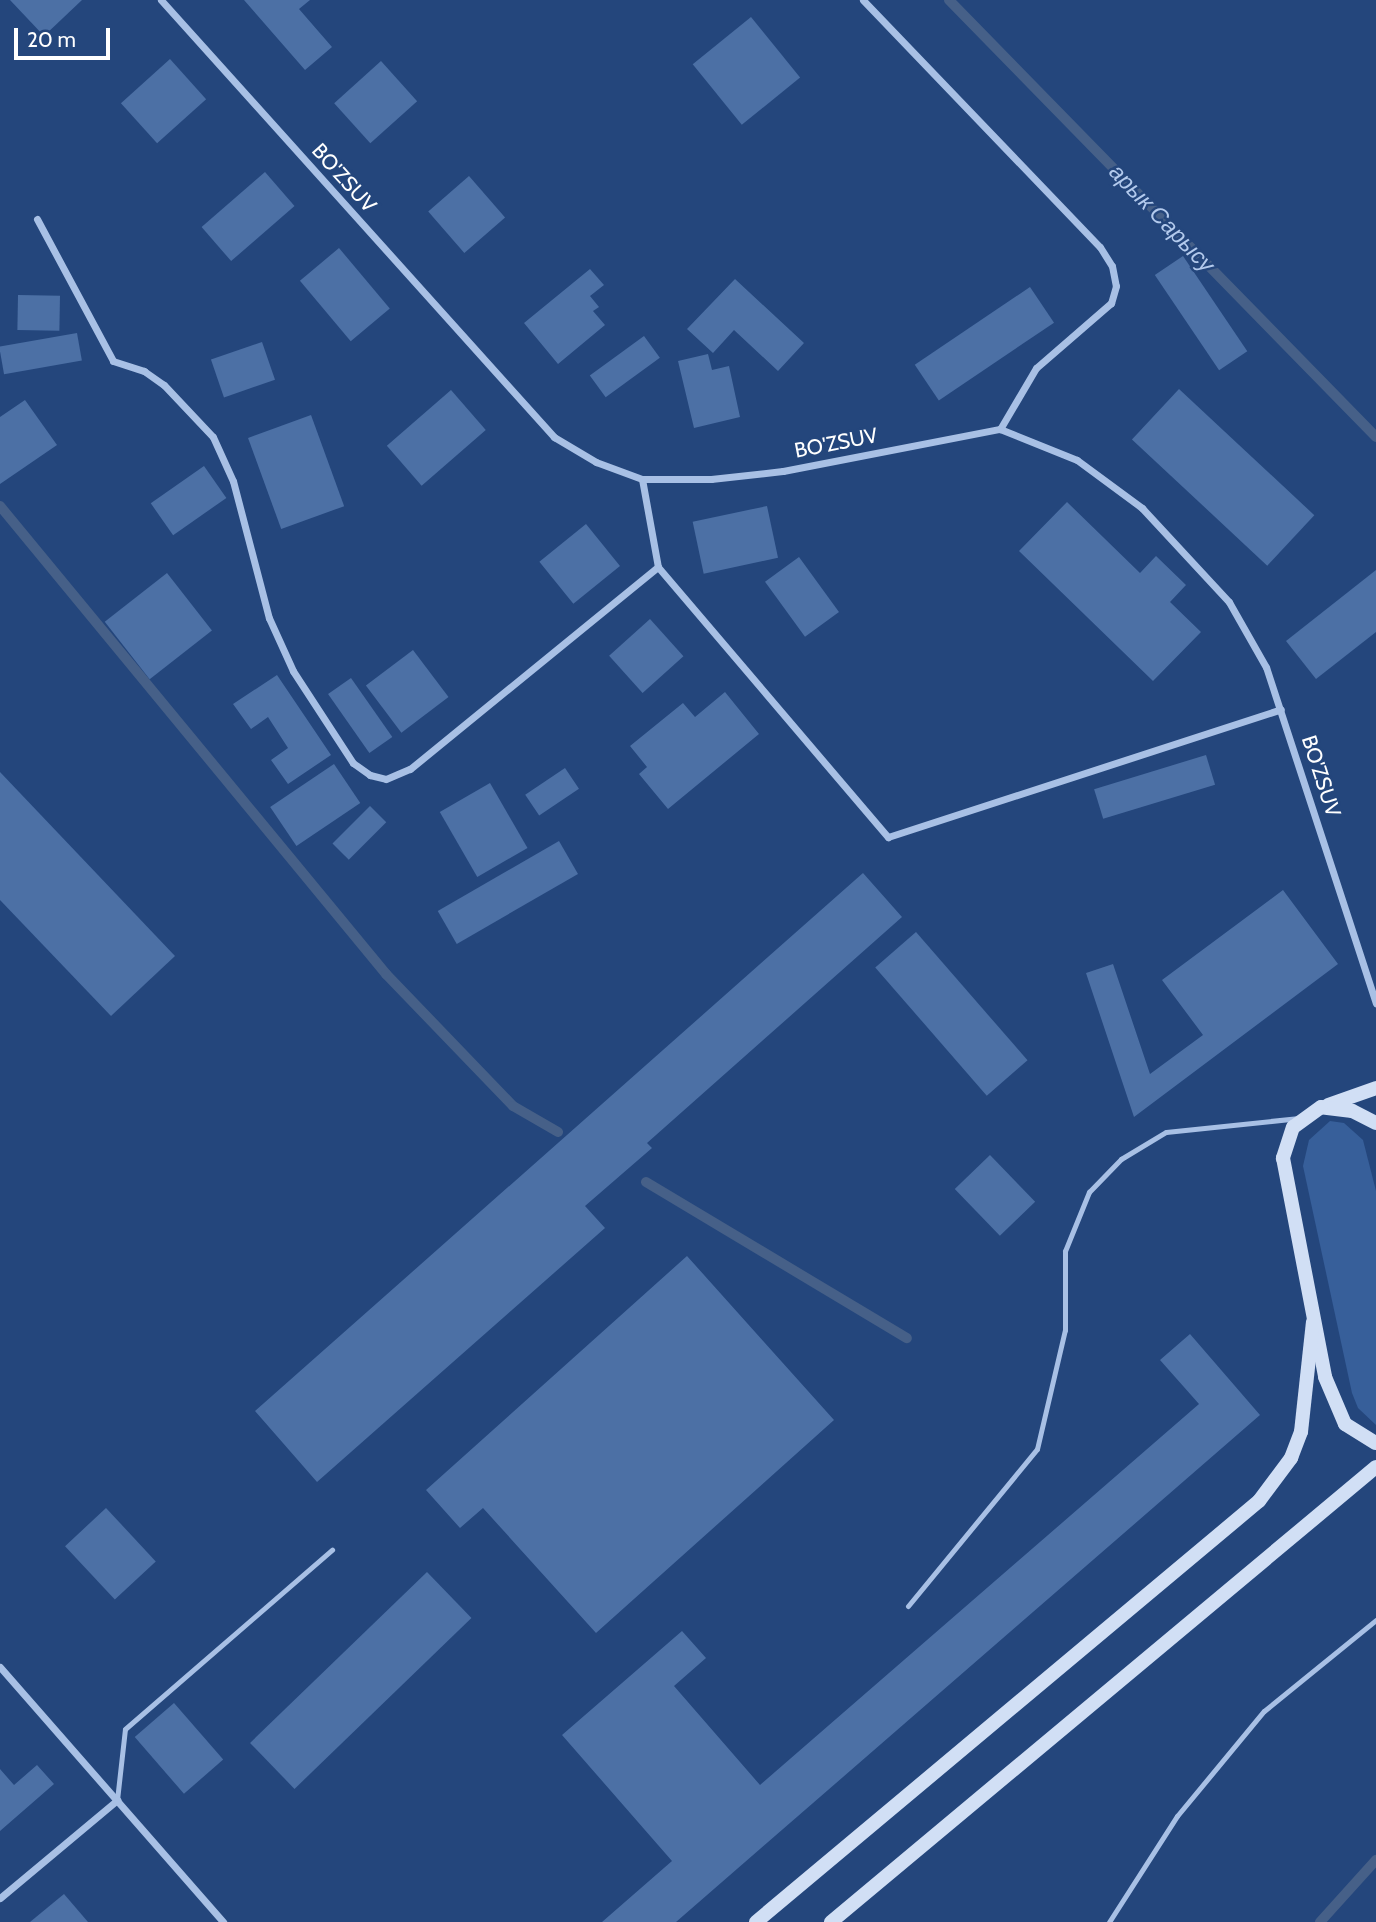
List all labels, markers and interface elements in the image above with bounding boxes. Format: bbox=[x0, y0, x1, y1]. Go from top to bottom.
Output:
scale bar bbox=[18, 14, 114, 58]
text: 20 m bbox=[27, 27, 76, 52]
street label: BO'ZSUV bbox=[306, 138, 382, 218]
water label: арык Сарысу bbox=[1103, 158, 1221, 278]
street label: BO'ZSUV bbox=[792, 423, 880, 463]
street label: BO'ZSUV bbox=[1296, 732, 1346, 820]

